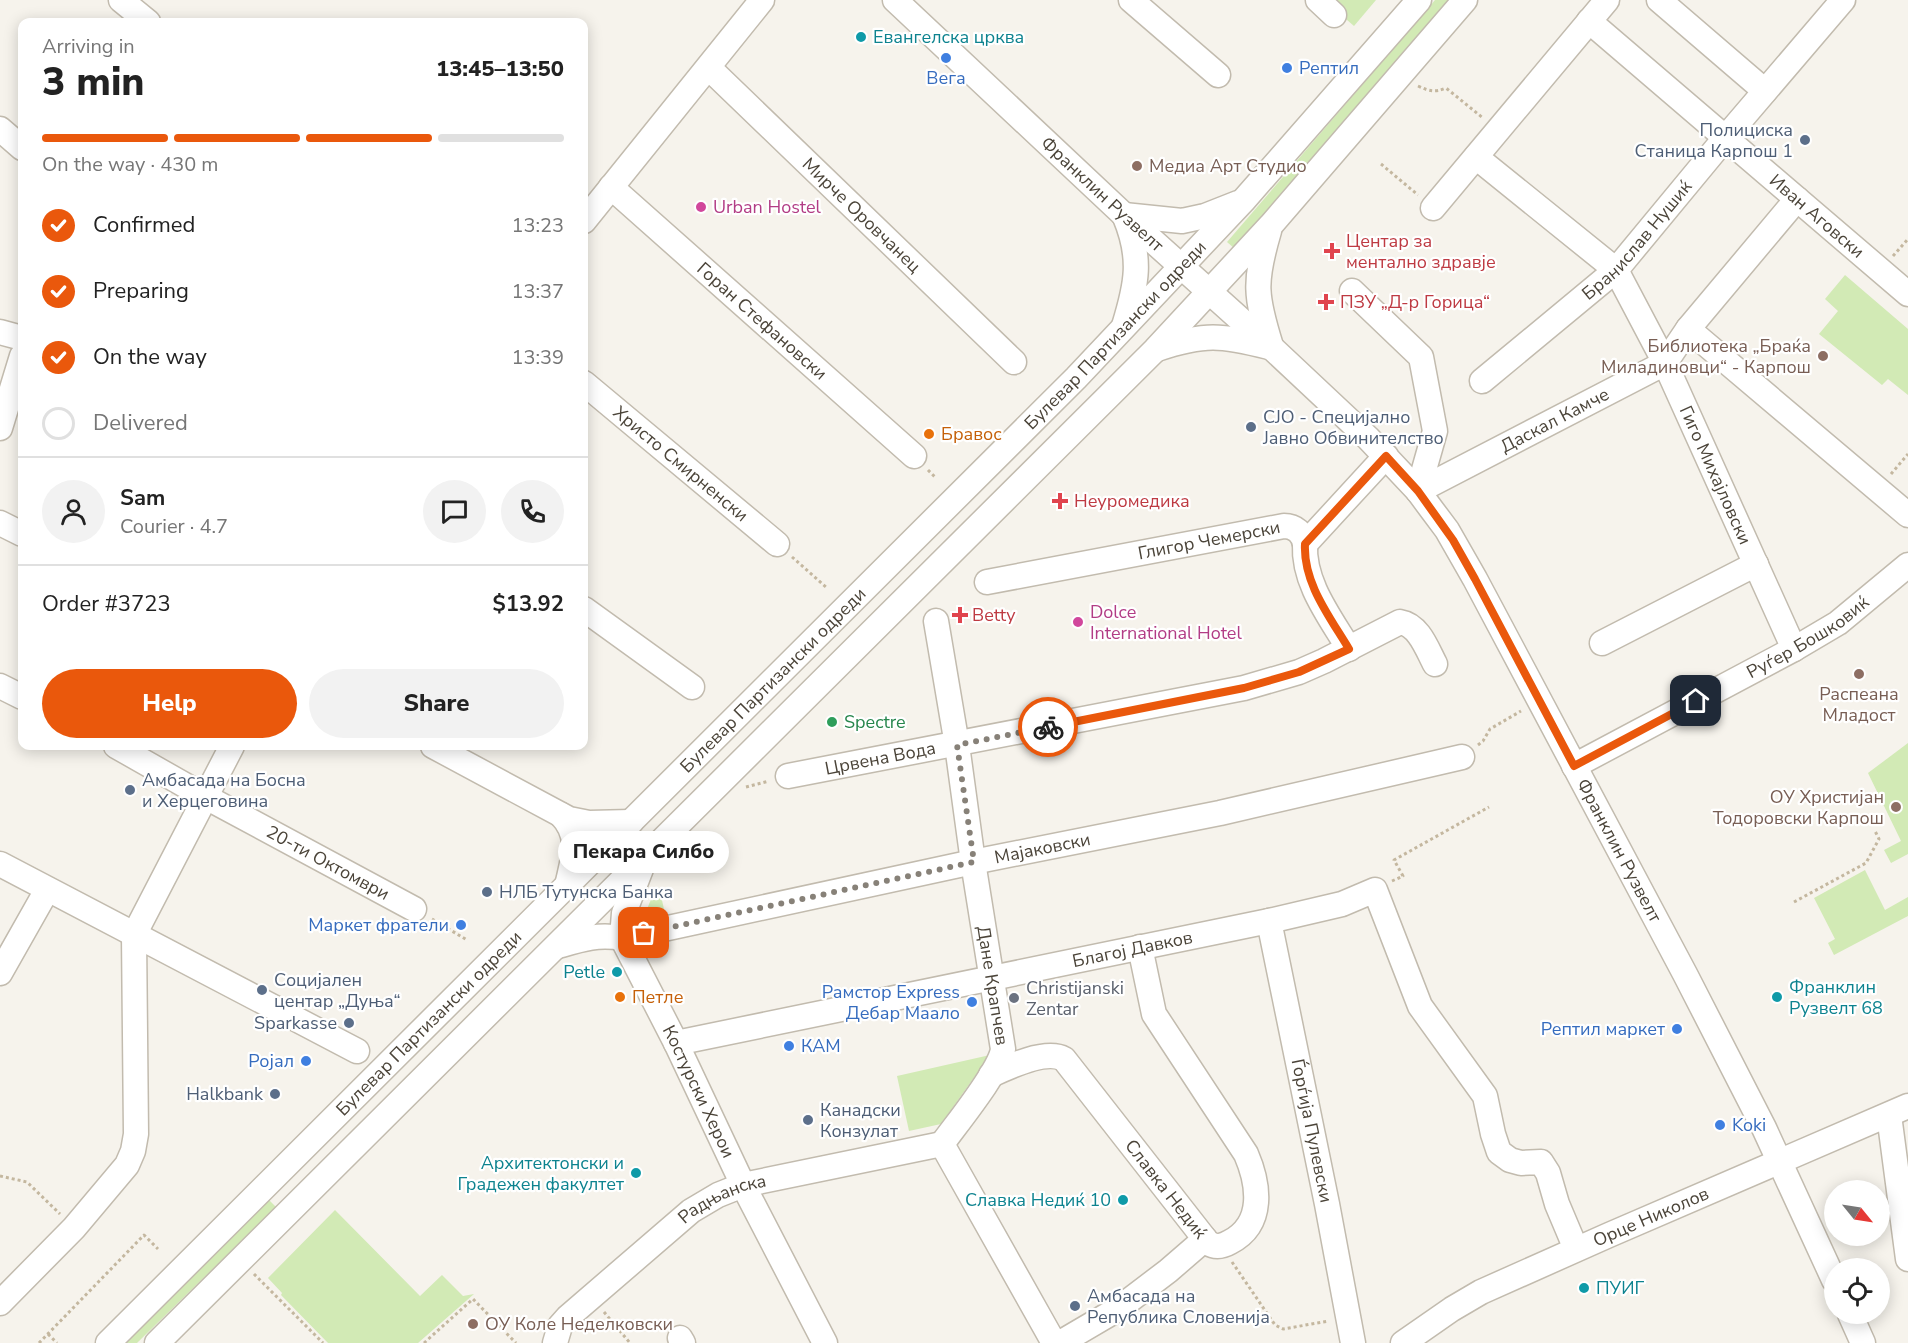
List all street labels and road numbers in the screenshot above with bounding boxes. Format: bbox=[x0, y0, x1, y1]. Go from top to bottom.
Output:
street label: Франклин Рузвелт bbox=[1036, 131, 1169, 257]
street label: Мирче Оровчанец bbox=[797, 152, 926, 278]
street label: Иван Аговски bbox=[1764, 169, 1869, 263]
street label: Бранислав Нушиќ bbox=[1577, 175, 1698, 305]
street label: Булевар Партизански одреди bbox=[1019, 235, 1212, 435]
street label: Горан Стефановски bbox=[692, 257, 832, 385]
street label: Даскал Камче bbox=[1496, 382, 1613, 458]
street label: Христо Смирненски bbox=[608, 400, 753, 527]
street label: Гиго Михајловски bbox=[1674, 402, 1757, 548]
street label: Глигор Чемерски bbox=[1136, 515, 1282, 565]
street label: Булевар Партизански одреди bbox=[675, 582, 871, 778]
street label: Руѓер Бошковиќ bbox=[1742, 590, 1874, 684]
street label: Црвена Вода bbox=[823, 736, 938, 781]
street label: Франклин Рузвелт bbox=[1571, 774, 1667, 926]
street label: 20-ти Октомври bbox=[262, 820, 394, 906]
street label: Мајаковски bbox=[992, 827, 1092, 869]
street label: Дане Крапчев bbox=[971, 924, 1014, 1047]
street label: Булевар Партизански одреди bbox=[331, 925, 527, 1121]
street label: Благој Давков bbox=[1070, 925, 1195, 973]
street label: Костурски Херои bbox=[657, 1021, 741, 1162]
street label: Ѓорѓиja Пулевски bbox=[1286, 1057, 1338, 1205]
street label: Славка Недиќ bbox=[1119, 1134, 1213, 1244]
street label: Радњанска bbox=[673, 1169, 768, 1229]
street label: Орце Николов bbox=[1589, 1181, 1713, 1253]

